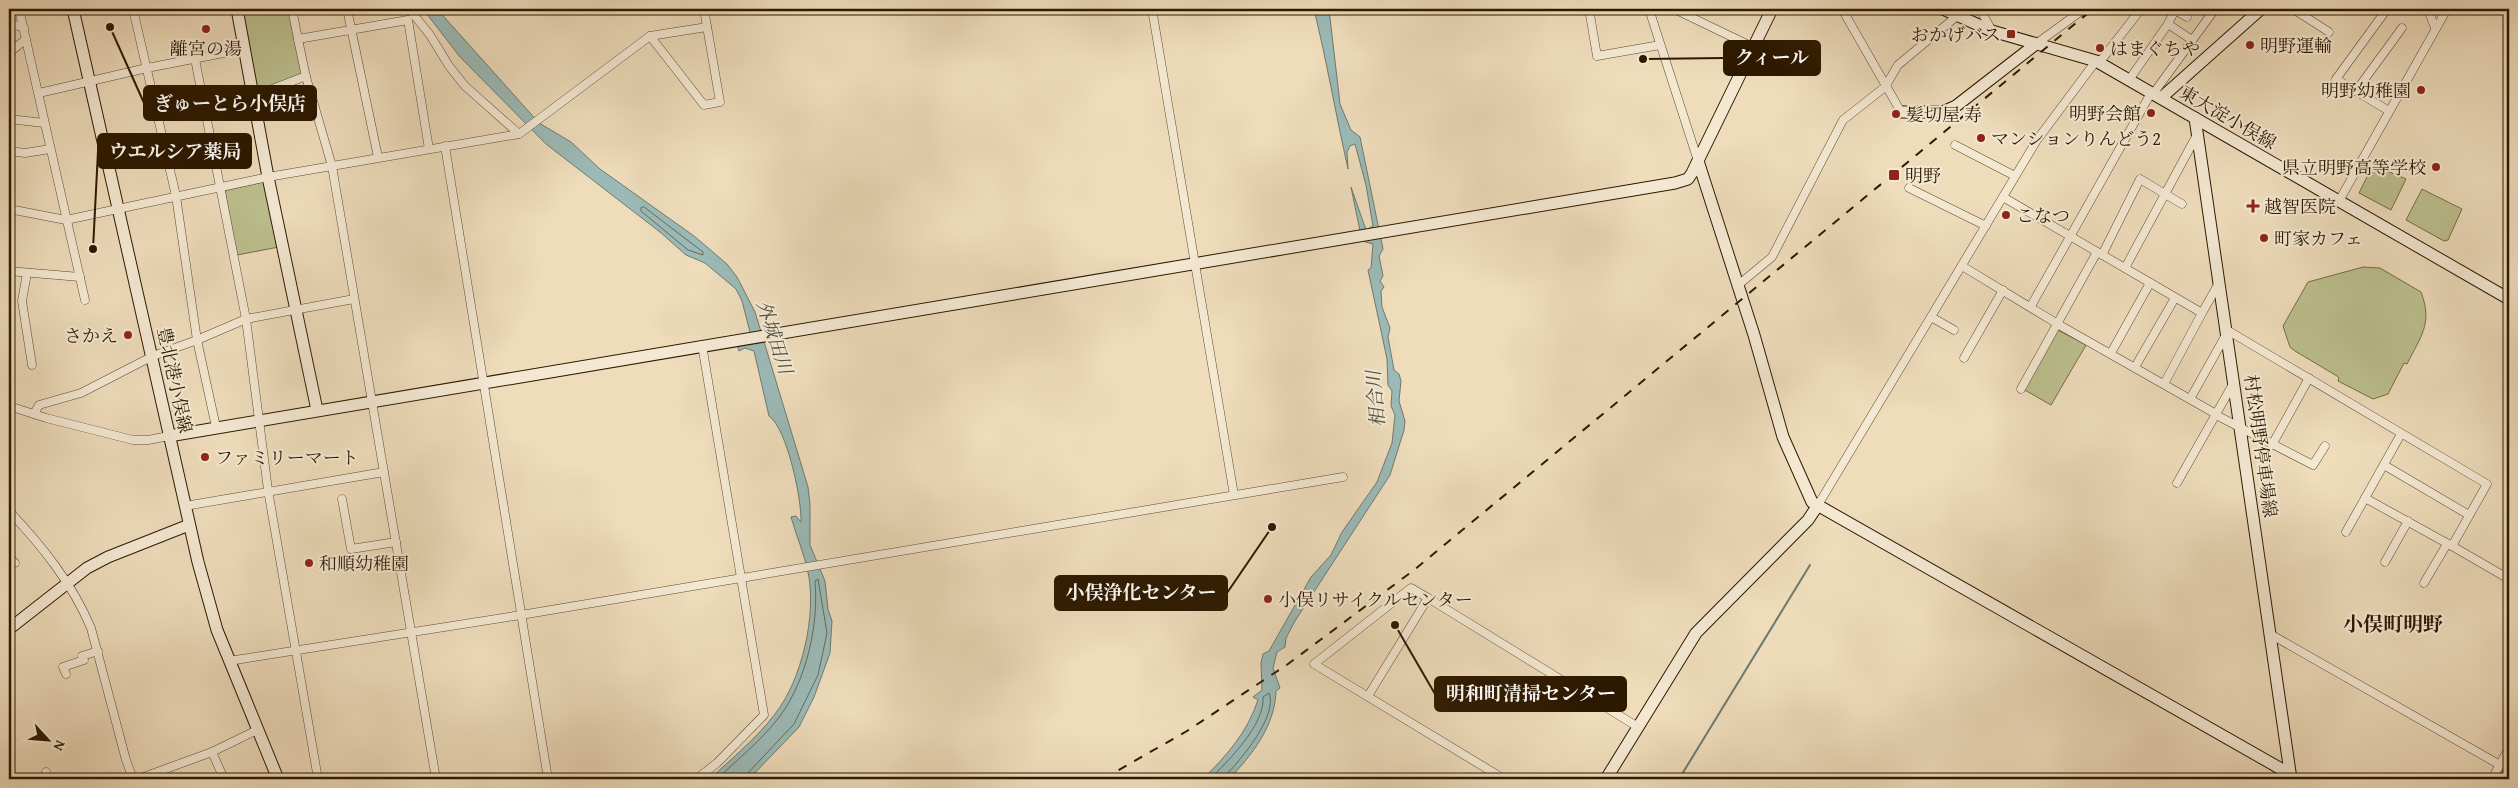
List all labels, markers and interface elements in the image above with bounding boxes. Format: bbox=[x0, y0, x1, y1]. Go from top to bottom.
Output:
place label: おかげバス bbox=[1911, 21, 2001, 48]
marker: 離宮の湯 bbox=[200, 23, 212, 35]
marker: おかげバス bbox=[2005, 28, 2017, 40]
place label: 明野運輸 bbox=[2260, 32, 2332, 59]
place label: 離宮の湯 bbox=[170, 35, 242, 62]
place label: はまぐちや bbox=[2110, 35, 2200, 62]
marker: 明野運輸 bbox=[2244, 39, 2256, 51]
callout: クィール bbox=[1724, 41, 1820, 75]
marker: はまぐちや bbox=[2094, 42, 2106, 54]
text: クィール bbox=[1735, 43, 1809, 71]
place label: 明野幼稚園 bbox=[2321, 77, 2411, 104]
street label: 東大淀小俣線 bbox=[2174, 78, 2282, 156]
marker: 明野幼稚園 bbox=[2415, 84, 2427, 96]
callout: ぎゅーとら小俣店 bbox=[144, 86, 316, 120]
text: ぎゅーとら小俣店 bbox=[154, 89, 306, 117]
place label: 明野会館 bbox=[2069, 100, 2141, 127]
place label: 髪切屋 寿 bbox=[1906, 101, 1982, 128]
marker: 明野会館 bbox=[2145, 107, 2157, 119]
marker: 髪切屋 寿 bbox=[1890, 108, 1902, 120]
place label: マンションりんどう2 bbox=[1991, 125, 2161, 152]
marker: マンションりんどう2 bbox=[1975, 132, 1987, 144]
callout: ウエルシア薬局 bbox=[98, 134, 251, 168]
text: ウエルシア薬局 bbox=[109, 137, 241, 165]
place label: 県立明野高等学校 bbox=[2282, 154, 2426, 181]
marker: 県立明野高等学校 bbox=[2430, 161, 2442, 173]
place label: 明野 bbox=[1905, 162, 1941, 189]
marker: 明野 bbox=[1887, 168, 1901, 182]
place label: 越智医院 bbox=[2264, 193, 2336, 220]
marker: 越智医院 bbox=[2246, 199, 2260, 213]
place label: こなつ bbox=[2016, 202, 2070, 229]
marker: こなつ bbox=[2000, 209, 2012, 221]
place label: 町家カフェ bbox=[2274, 225, 2363, 252]
marker: 町家カフェ bbox=[2258, 232, 2270, 244]
water label: 外城田川 bbox=[750, 297, 801, 379]
place label: さかえ bbox=[64, 322, 118, 349]
street label: 豊北港小俣線 bbox=[151, 324, 199, 436]
marker: さかえ bbox=[122, 329, 134, 341]
water label: 相合川 bbox=[1358, 367, 1391, 429]
street label: 村松明野停車場線 bbox=[2238, 373, 2284, 519]
place label: ファミリーマート bbox=[215, 444, 359, 471]
marker: ファミリーマート bbox=[199, 451, 211, 463]
place label: 和順幼稚園 bbox=[319, 550, 409, 577]
marker: 和順幼稚園 bbox=[303, 557, 315, 569]
callout: 小俣浄化センター bbox=[1055, 576, 1227, 610]
text: 小俣浄化センター bbox=[1065, 578, 1217, 606]
place label: 小俣リサイクルセンター bbox=[1278, 586, 1473, 613]
marker: 小俣リサイクルセンター bbox=[1262, 593, 1274, 605]
district label: 小俣町明野 bbox=[2343, 609, 2443, 638]
callout: 明和町清掃センター bbox=[1435, 677, 1626, 711]
text: 明和町清掃センター bbox=[1446, 679, 1616, 707]
north arrow bbox=[22, 716, 72, 766]
text: N bbox=[48, 737, 71, 755]

